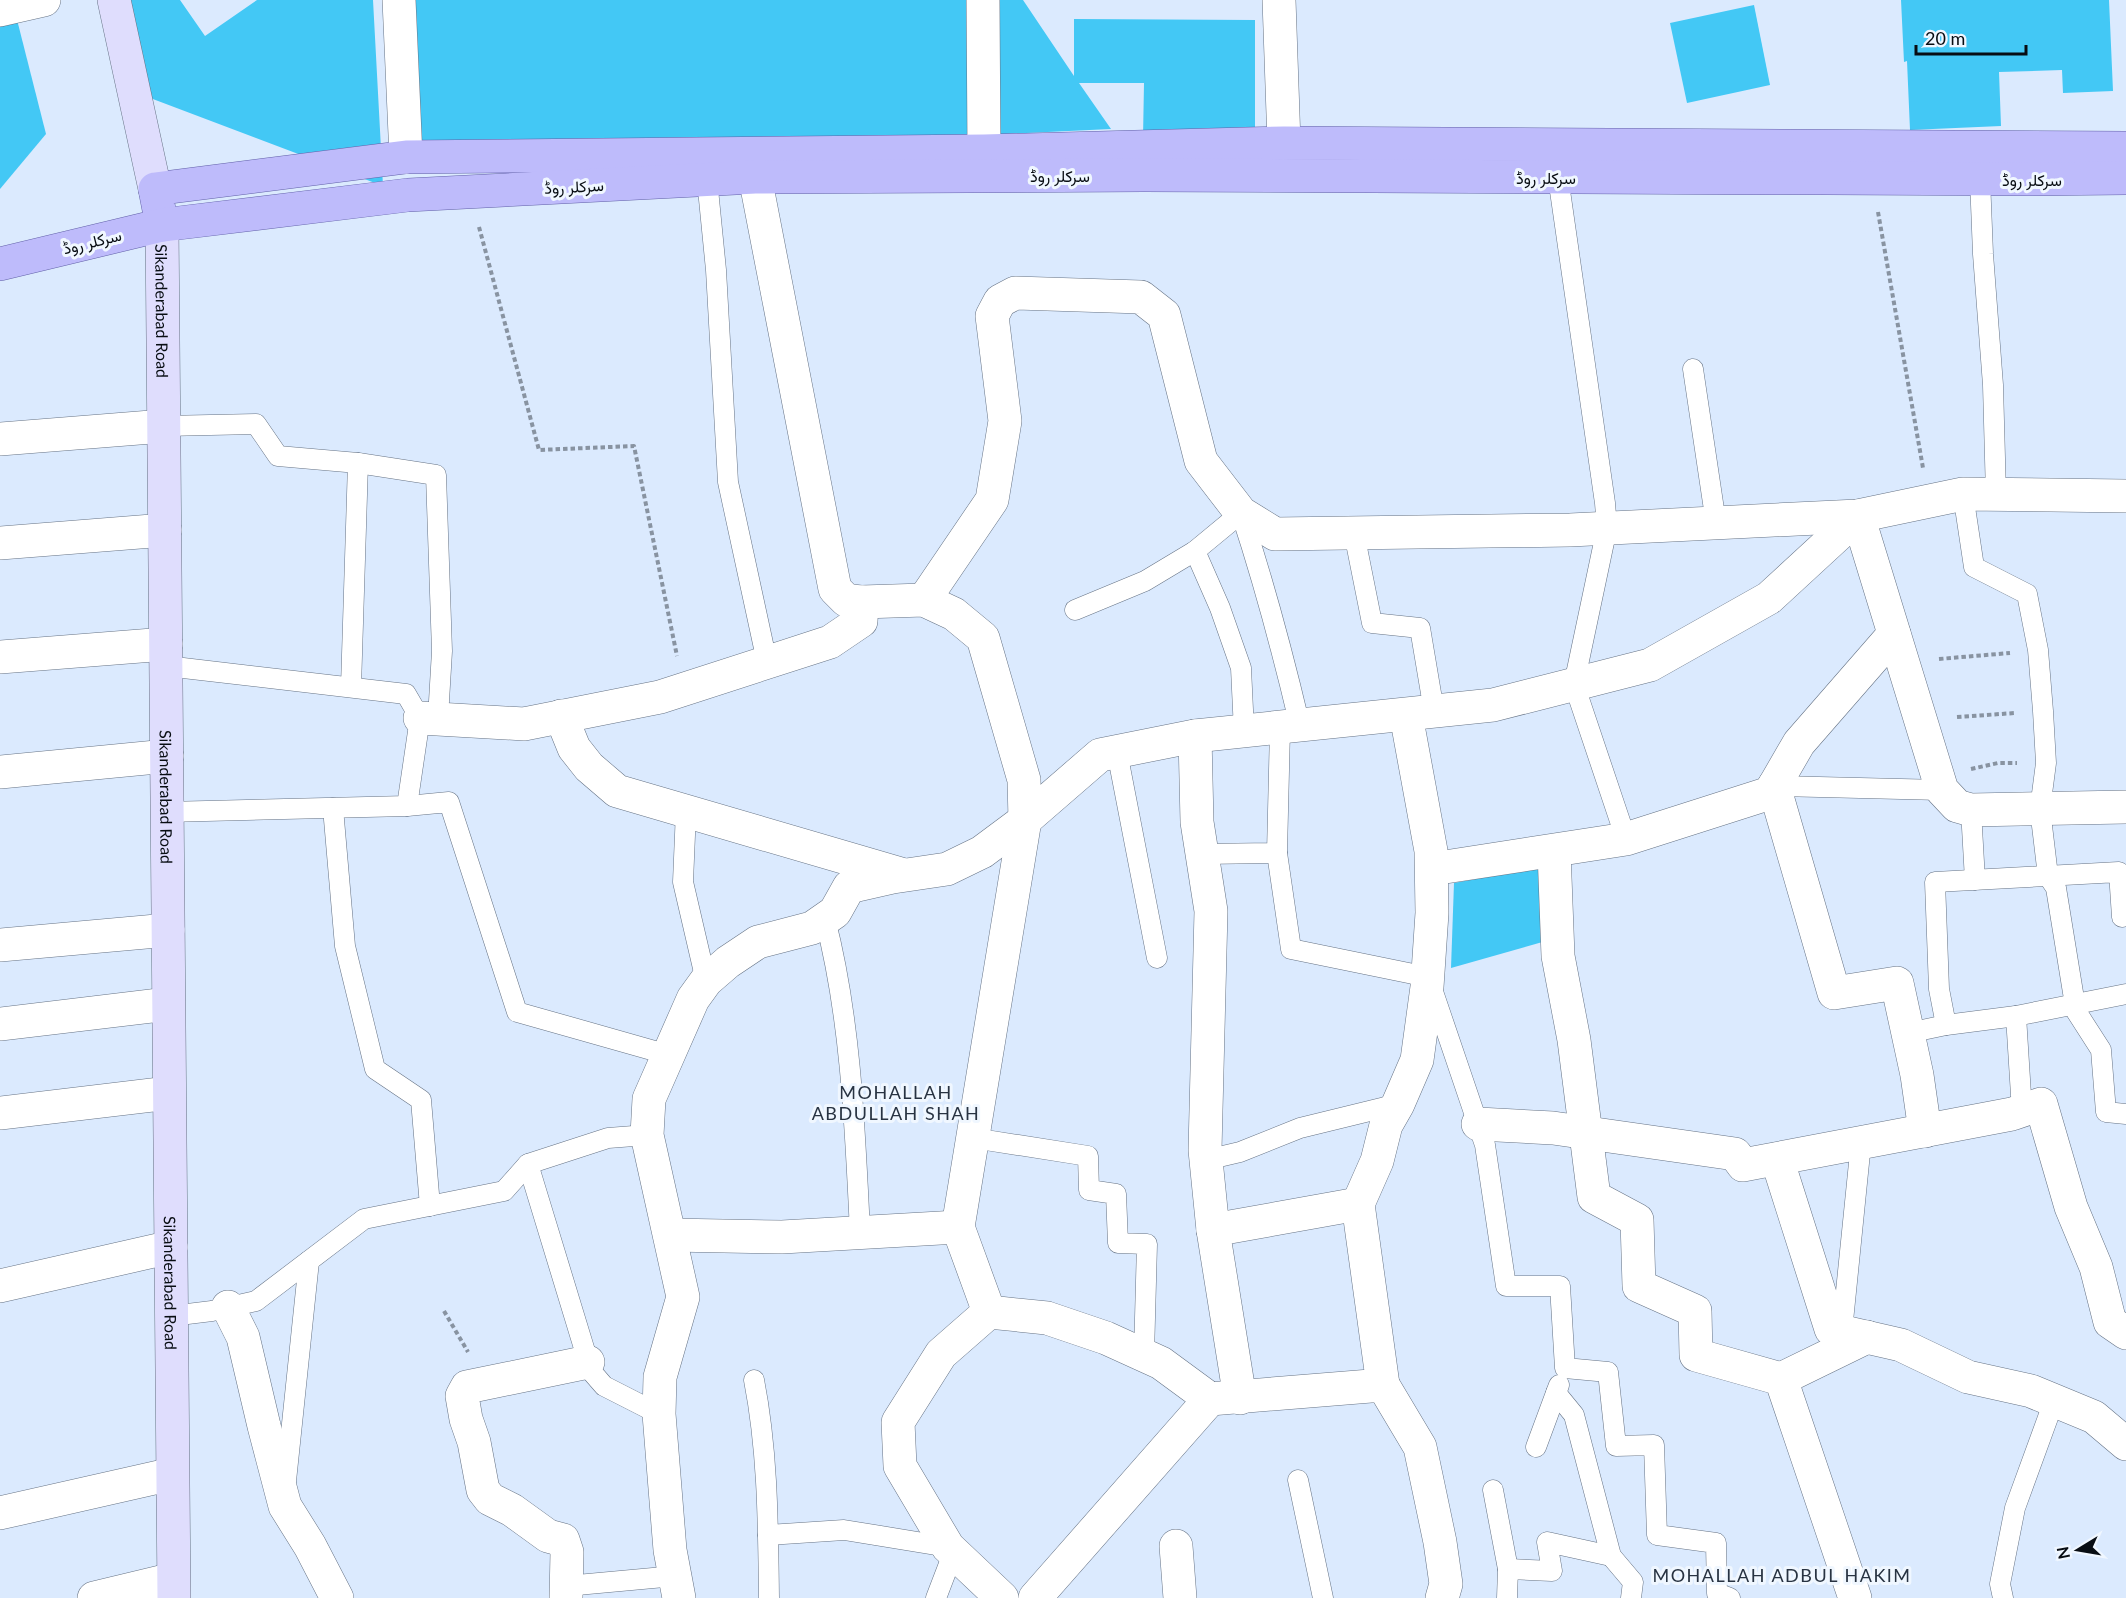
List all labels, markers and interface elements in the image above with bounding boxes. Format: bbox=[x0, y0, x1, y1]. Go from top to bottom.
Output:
scale bar bbox=[1916, 18, 2026, 56]
text: 20 m bbox=[1925, 27, 1965, 49]
street label: سرکلر روڈ bbox=[1030, 166, 1090, 187]
street label: سرکلر روڈ bbox=[1516, 168, 1576, 189]
street label: سرکلر روڈ bbox=[2002, 170, 2062, 191]
street label: سرکلر روڈ bbox=[544, 175, 604, 199]
street label: سرکلر روڈ bbox=[61, 225, 124, 259]
street label: Sikanderabad Road bbox=[153, 244, 173, 378]
street label: Sikanderabad Road bbox=[157, 730, 177, 864]
district label: MOHALLAH ABDULLAH SHAH bbox=[812, 1081, 980, 1124]
street label: Sikanderabad Road bbox=[161, 1216, 181, 1350]
north arrow bbox=[2048, 1520, 2108, 1580]
text: N bbox=[2052, 1545, 2073, 1561]
district label: MOHALLAH ADBUL HAKIM bbox=[1652, 1564, 1912, 1586]

